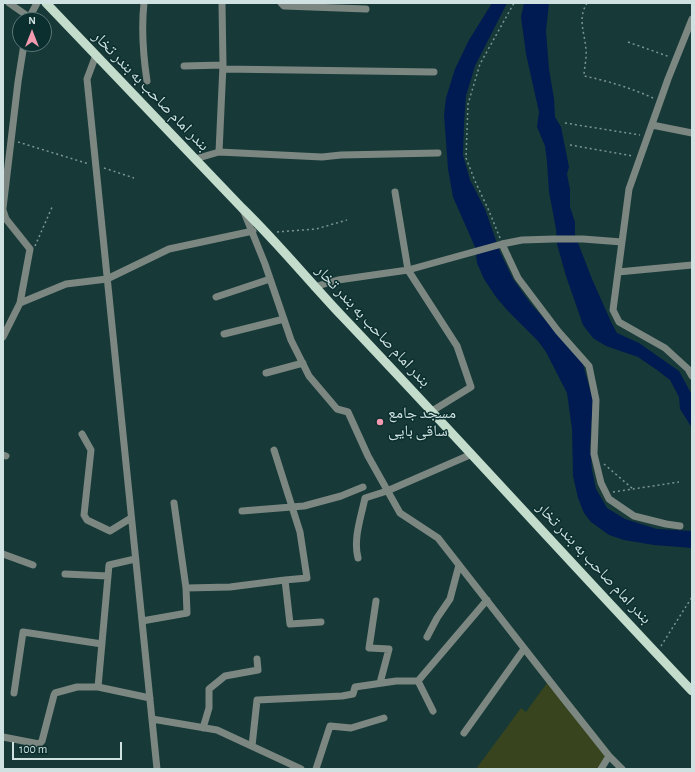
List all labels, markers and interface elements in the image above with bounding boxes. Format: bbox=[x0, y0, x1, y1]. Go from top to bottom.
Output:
north arrow bbox=[12, 12, 52, 52]
text: N bbox=[28, 15, 36, 26]
street label: بندر امام صاحب به بندر تخار bbox=[89, 27, 213, 155]
street label: بندر امام صاحب به بندر تخار bbox=[312, 261, 434, 391]
place label: مسجد جامع ساقی بایی bbox=[388, 403, 456, 441]
marker: مسجد جامع ساقی بایی bbox=[375, 417, 385, 427]
street label: بندر امام صاحب به بندر تخار bbox=[533, 498, 655, 628]
scale bar bbox=[14, 734, 124, 760]
text: 100 m bbox=[19, 743, 47, 755]

